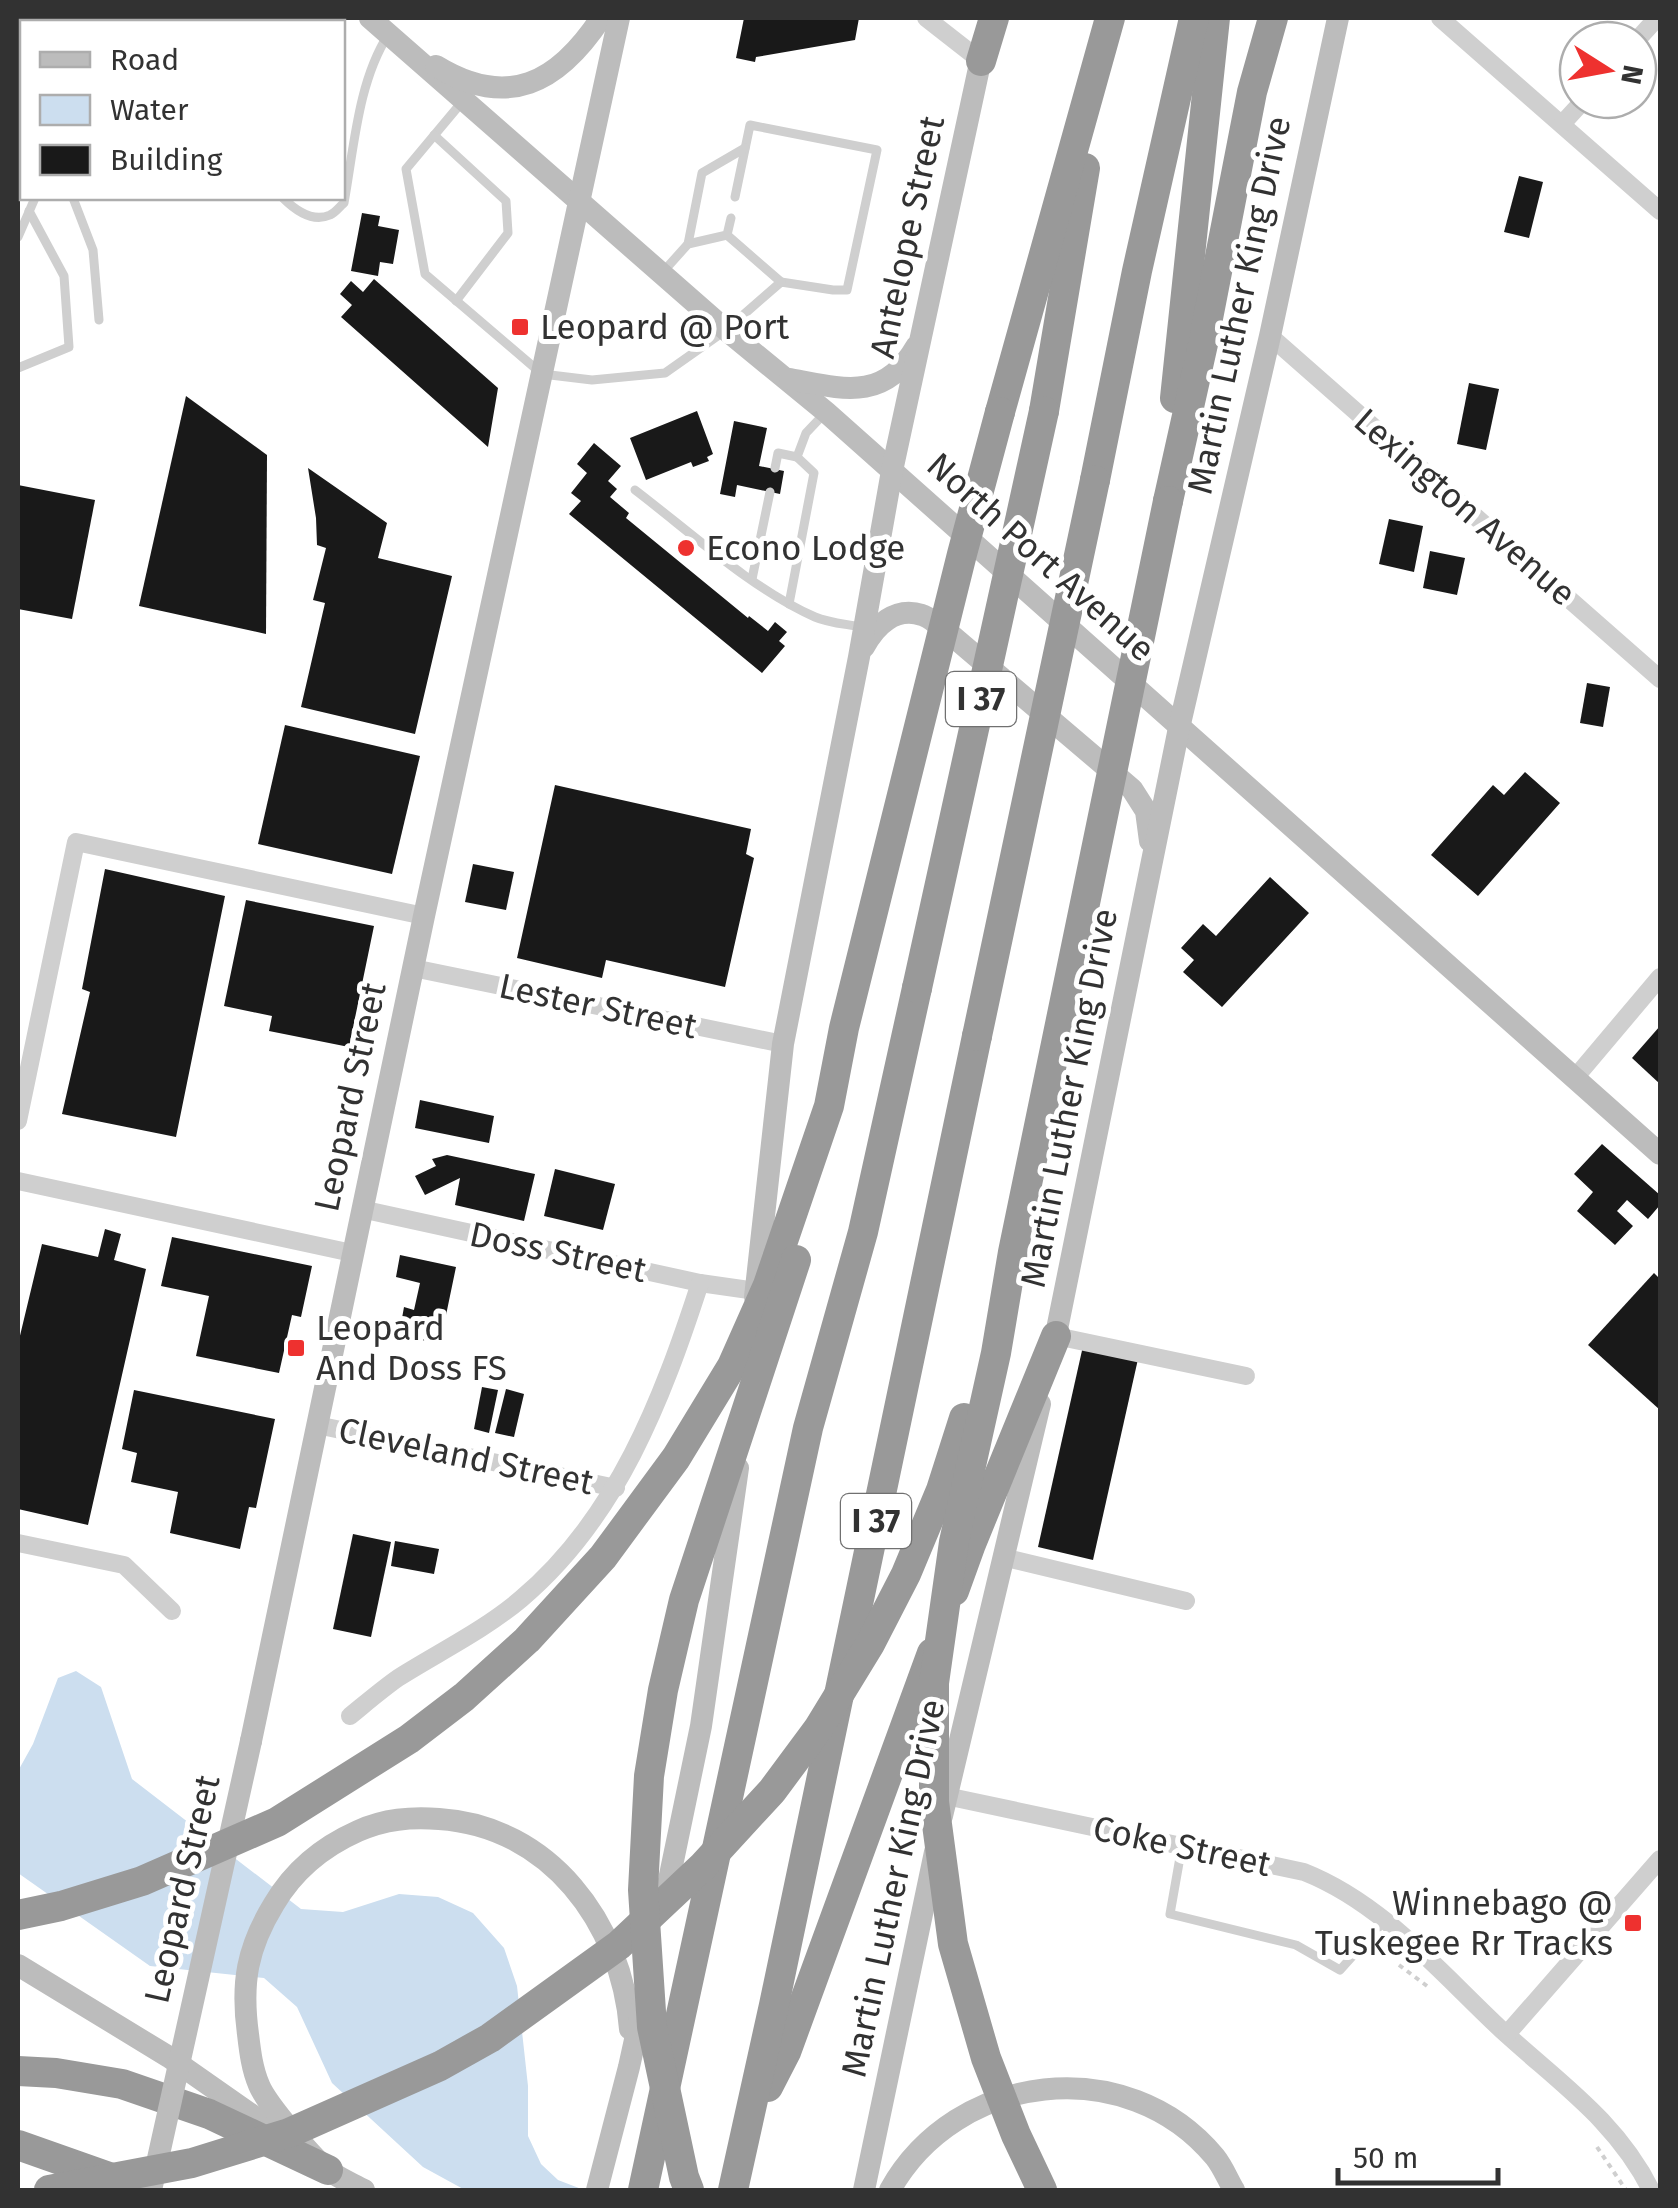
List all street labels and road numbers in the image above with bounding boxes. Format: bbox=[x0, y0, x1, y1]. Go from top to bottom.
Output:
street label: Antelope Street bbox=[861, 112, 953, 362]
street label: Martin Luther King Drive bbox=[1178, 112, 1300, 498]
street label: Lexington Avenue bbox=[1346, 400, 1584, 614]
street label: North Port Avenue bbox=[919, 444, 1163, 670]
road number: I 37 bbox=[946, 672, 1016, 726]
street label: Martin Luther King Drive bbox=[1012, 905, 1126, 1291]
street label: Lester Street bbox=[495, 965, 701, 1048]
street label: Leopard Street bbox=[305, 978, 395, 1215]
street label: Doss Street bbox=[466, 1213, 651, 1291]
street label: Cleveland Street bbox=[335, 1409, 597, 1504]
road number: I 37 bbox=[841, 1494, 911, 1548]
street label: Martin Luther King Drive bbox=[832, 1695, 954, 2081]
street label: Leopard Street bbox=[135, 1770, 229, 2007]
street label: Coke Street bbox=[1089, 1807, 1275, 1885]

